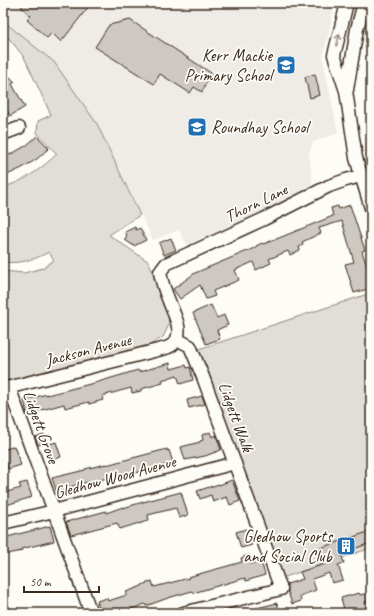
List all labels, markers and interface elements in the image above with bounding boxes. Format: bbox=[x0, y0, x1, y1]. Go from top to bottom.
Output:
one-way arrow bbox=[334, 34, 342, 47]
place label: Kerr Mackie Primary School bbox=[185, 45, 275, 86]
school or university icon: Kerr Mackie Primary School bbox=[275, 54, 297, 76]
school or university icon: Roundhay School bbox=[186, 116, 208, 138]
place label: Roundhay School bbox=[211, 117, 311, 138]
street label: Thorn Lane bbox=[221, 178, 292, 227]
street label: Jackson Avenue bbox=[42, 329, 134, 371]
street label: Lidgett Walk bbox=[214, 379, 259, 456]
street label: Lidgett Grove bbox=[18, 388, 64, 468]
street label: Gledhow Wood Avenue bbox=[52, 450, 179, 503]
place label: Gledhow Sports and Social Club bbox=[243, 526, 334, 567]
building icon: Gledhow Sports and Social Club bbox=[335, 535, 357, 557]
scale bar bbox=[24, 568, 99, 594]
text: 50 m bbox=[30, 574, 52, 590]

